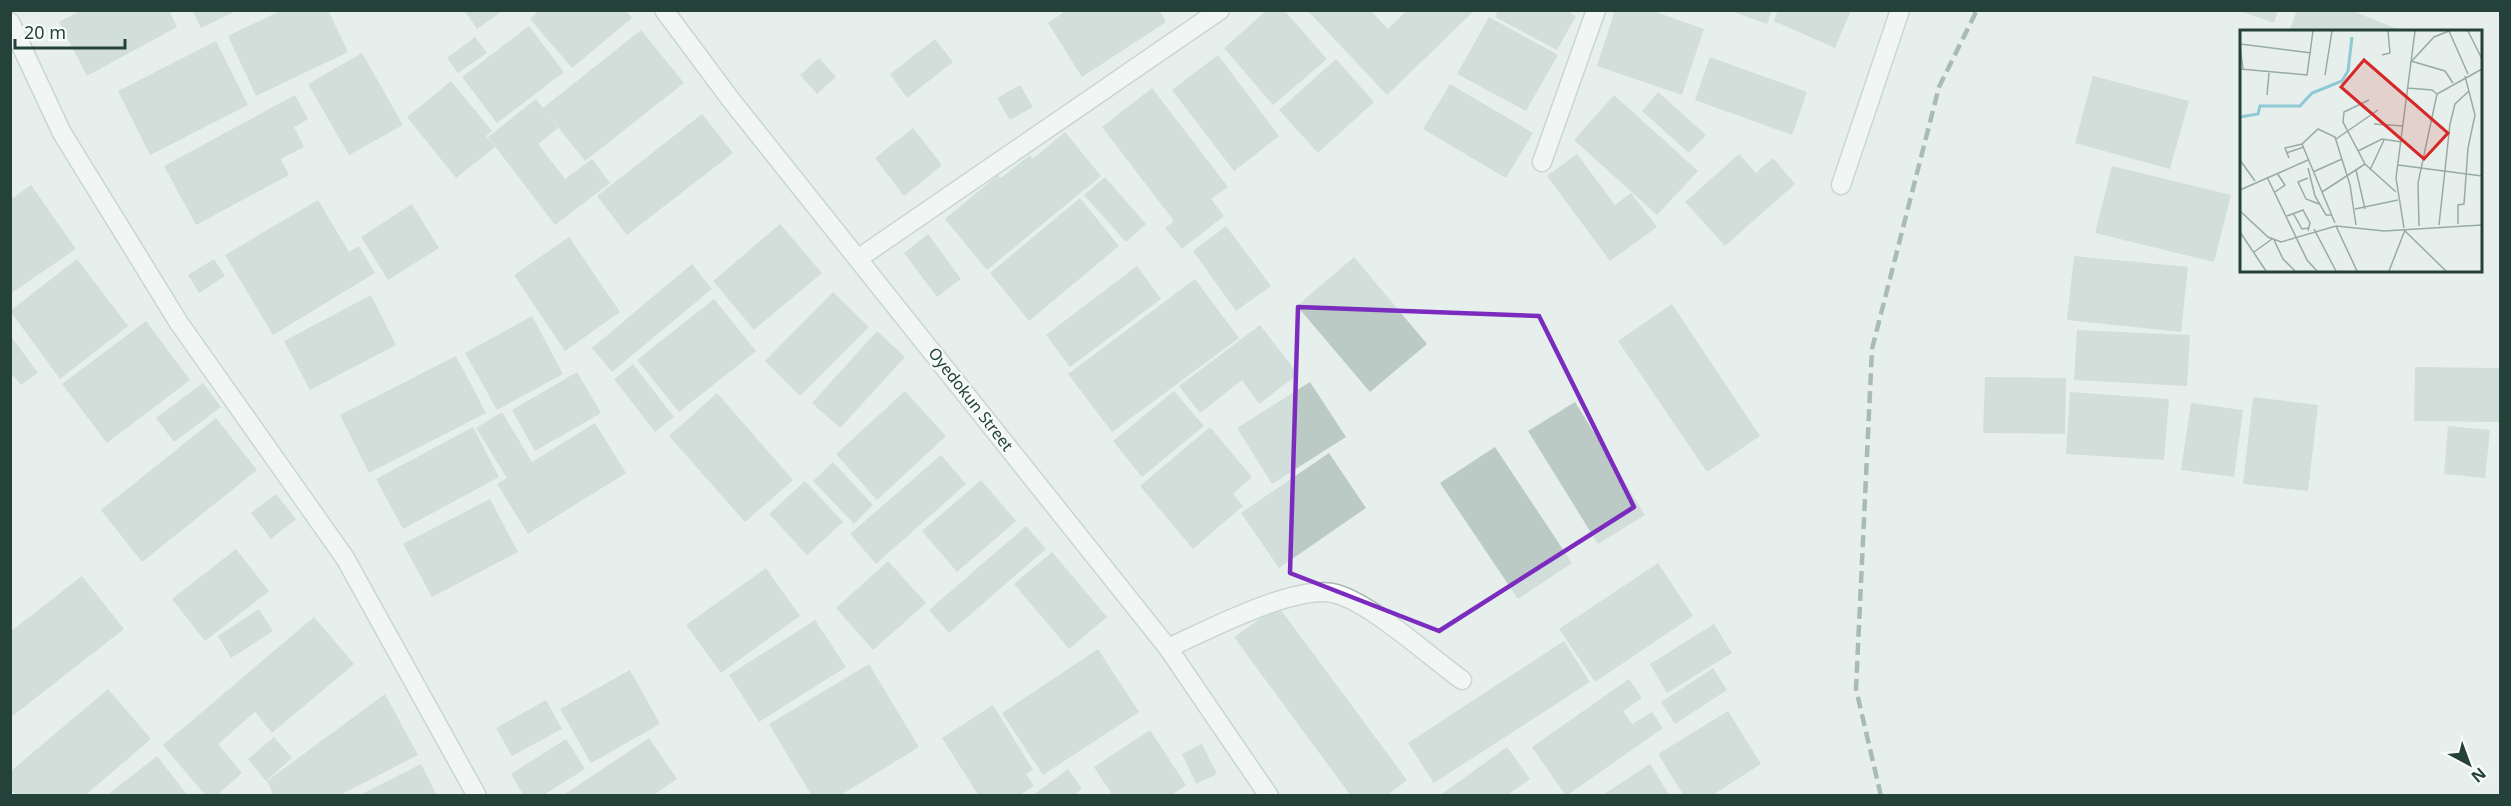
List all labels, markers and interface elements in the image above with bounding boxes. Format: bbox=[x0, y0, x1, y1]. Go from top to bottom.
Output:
scale bar bbox=[15, 12, 124, 50]
text: 20 m bbox=[24, 20, 66, 44]
inset map bbox=[2240, 30, 2481, 272]
street label: Oyedokun Street bbox=[923, 342, 1019, 456]
north arrow bbox=[2439, 734, 2499, 794]
text: N bbox=[2467, 763, 2491, 788]

